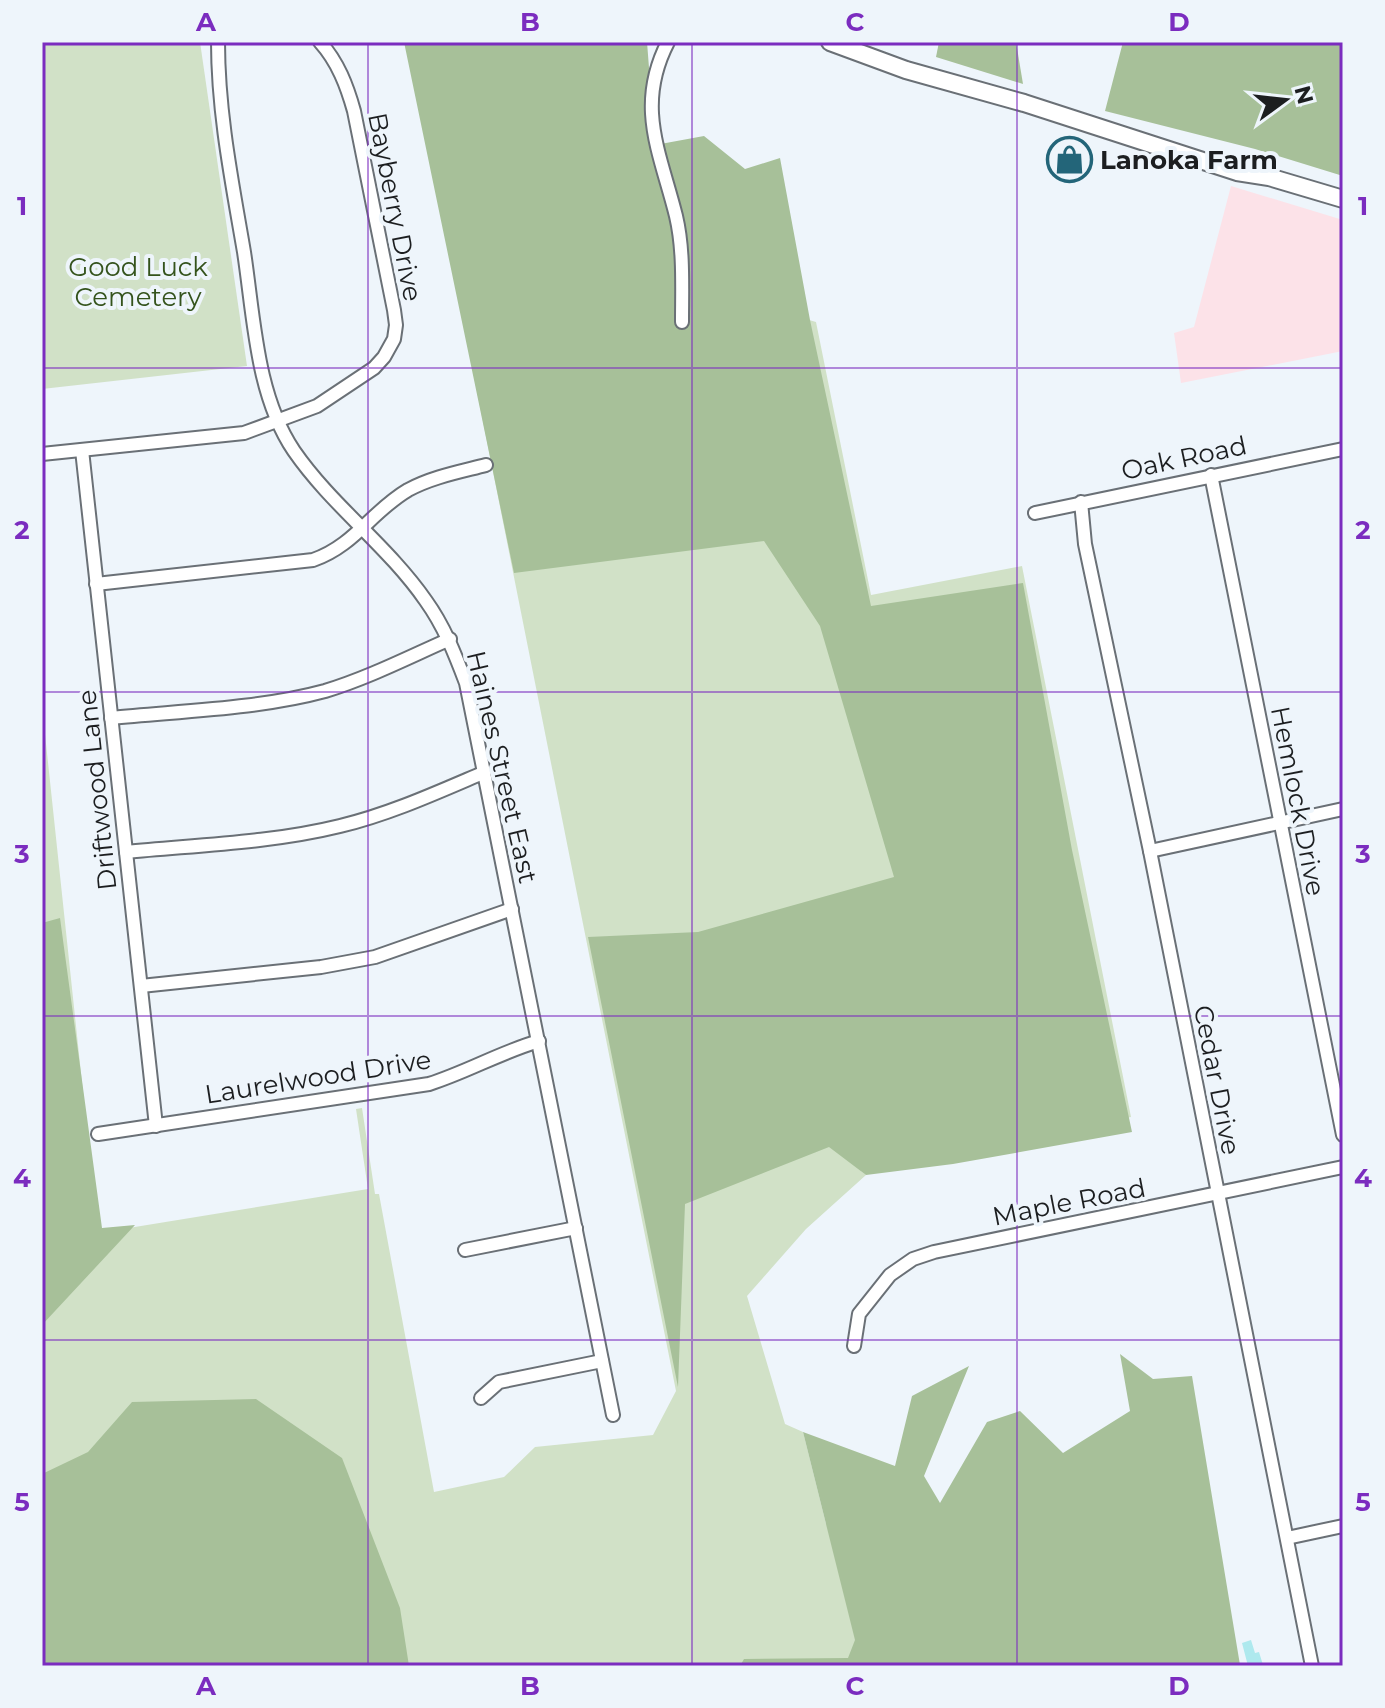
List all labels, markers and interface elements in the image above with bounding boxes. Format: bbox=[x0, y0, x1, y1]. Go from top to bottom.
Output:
text: A bbox=[195, 6, 217, 38]
text: B bbox=[520, 6, 540, 38]
text: C bbox=[846, 6, 865, 38]
text: D bbox=[1168, 6, 1190, 38]
north arrow bbox=[1245, 60, 1325, 140]
text: N bbox=[1288, 83, 1319, 107]
street label: Bayberry Drive bbox=[361, 110, 429, 304]
shop icon: Lanoka Farm bbox=[1045, 136, 1093, 184]
place label: Lanoka Farm bbox=[1100, 144, 1278, 176]
text: 1 bbox=[17, 190, 27, 222]
text: 1 bbox=[1358, 190, 1368, 222]
park label: Good Luck Cemetery bbox=[68, 251, 208, 313]
street label: Oak Road bbox=[1118, 429, 1250, 487]
text: 2 bbox=[14, 514, 30, 546]
text: 2 bbox=[1355, 514, 1371, 546]
street label: Haines Street East bbox=[460, 648, 544, 886]
street label: Driftwood Lane bbox=[71, 688, 123, 892]
street label: Hemlock Drive bbox=[1264, 703, 1332, 899]
text: 3 bbox=[13, 838, 30, 870]
text: 3 bbox=[1354, 838, 1371, 870]
street label: Cedar Drive bbox=[1187, 1002, 1247, 1158]
street label: Laurelwood Drive bbox=[203, 1043, 433, 1111]
text: 4 bbox=[13, 1162, 31, 1194]
text: 4 bbox=[1354, 1162, 1372, 1194]
street label: Maple Road bbox=[990, 1171, 1148, 1233]
text: 5 bbox=[14, 1486, 30, 1518]
text: 5 bbox=[1355, 1486, 1371, 1518]
text: A bbox=[195, 1670, 217, 1702]
text: B bbox=[520, 1670, 540, 1702]
text: C bbox=[846, 1670, 865, 1702]
text: D bbox=[1168, 1670, 1190, 1702]

